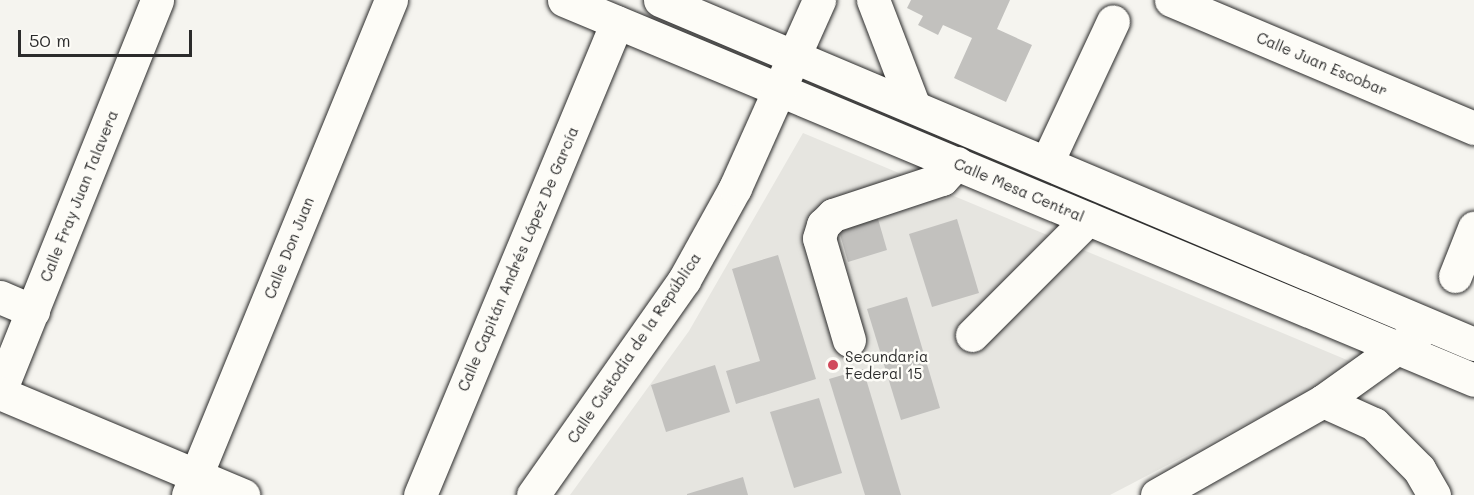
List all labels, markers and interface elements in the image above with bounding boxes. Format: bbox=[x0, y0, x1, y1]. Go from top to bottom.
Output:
scale bar bbox=[21, 18, 195, 56]
text: 50 m bbox=[29, 28, 71, 52]
street label: Calle Juan Escobar bbox=[1254, 28, 1390, 100]
street label: Calle Fray Juan Talavera bbox=[36, 108, 122, 284]
street label: Calle Capitán Andrés López De García bbox=[454, 124, 582, 394]
street label: Calle Mesa Central bbox=[951, 154, 1087, 226]
street label: Calle Don Juan bbox=[260, 195, 318, 301]
street label: Calle Custodia de la República bbox=[563, 249, 705, 447]
place label: Secundaria Federal 15 bbox=[845, 347, 928, 382]
marker: Secundaria Federal 15 bbox=[826, 358, 840, 372]

